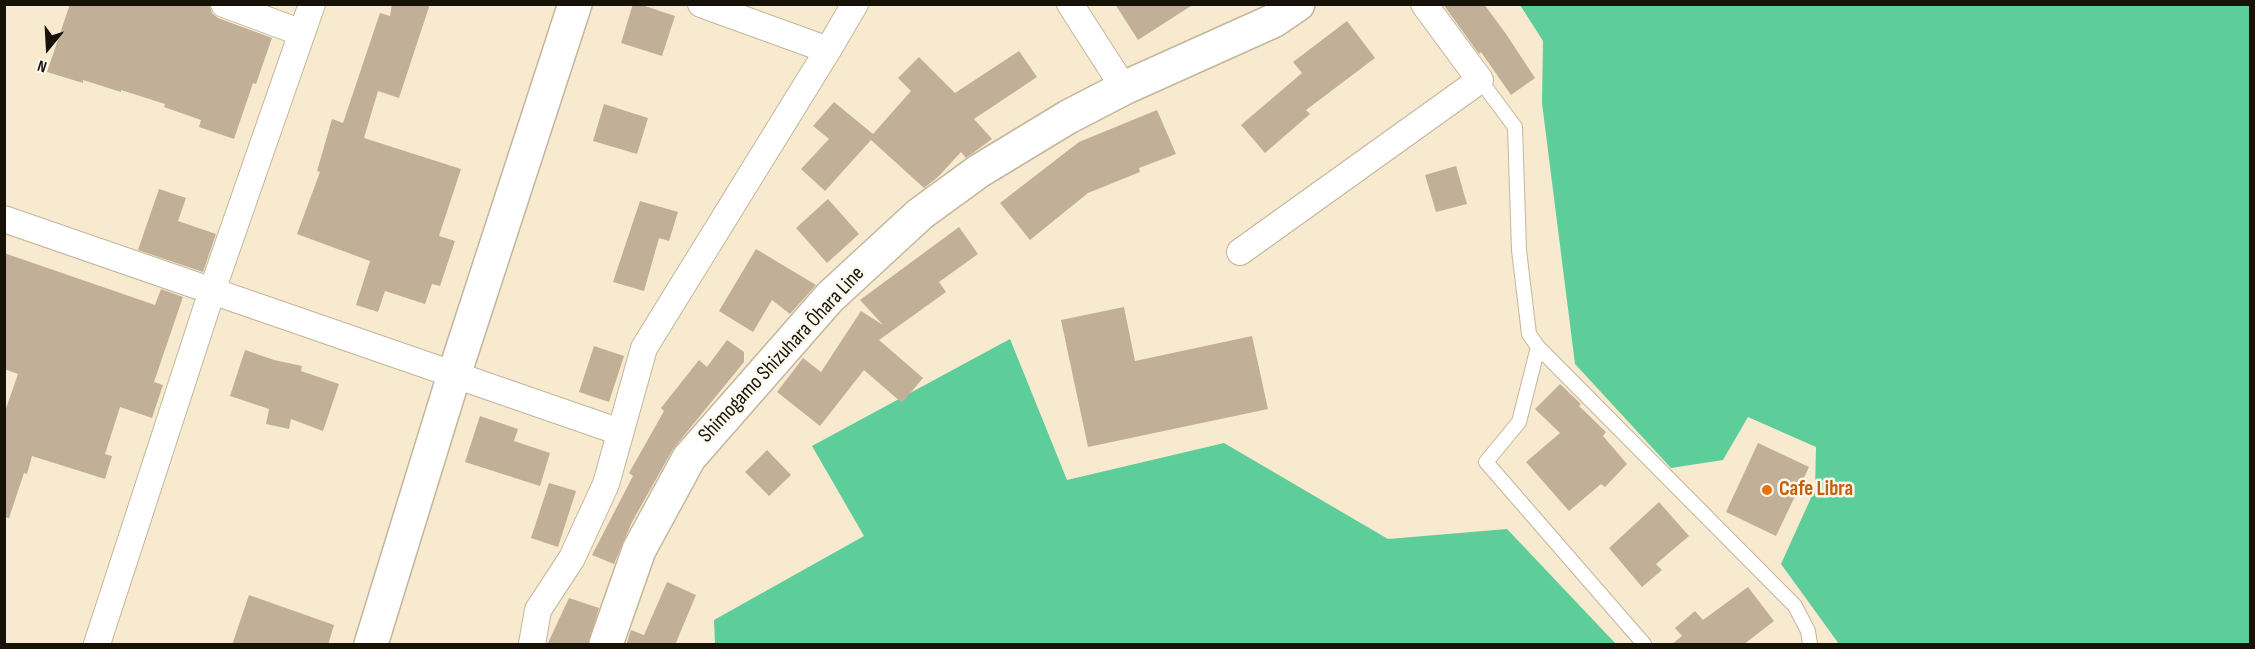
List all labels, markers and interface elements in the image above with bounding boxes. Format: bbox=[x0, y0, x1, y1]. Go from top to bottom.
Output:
north arrow bbox=[18, 18, 78, 78]
text: N bbox=[35, 55, 49, 76]
street label: Shimogamo Shizuhara Ōhara Line bbox=[694, 262, 870, 448]
place label: Cafe Libra bbox=[1779, 477, 1853, 503]
marker: Cafe Libra bbox=[1760, 483, 1774, 497]

